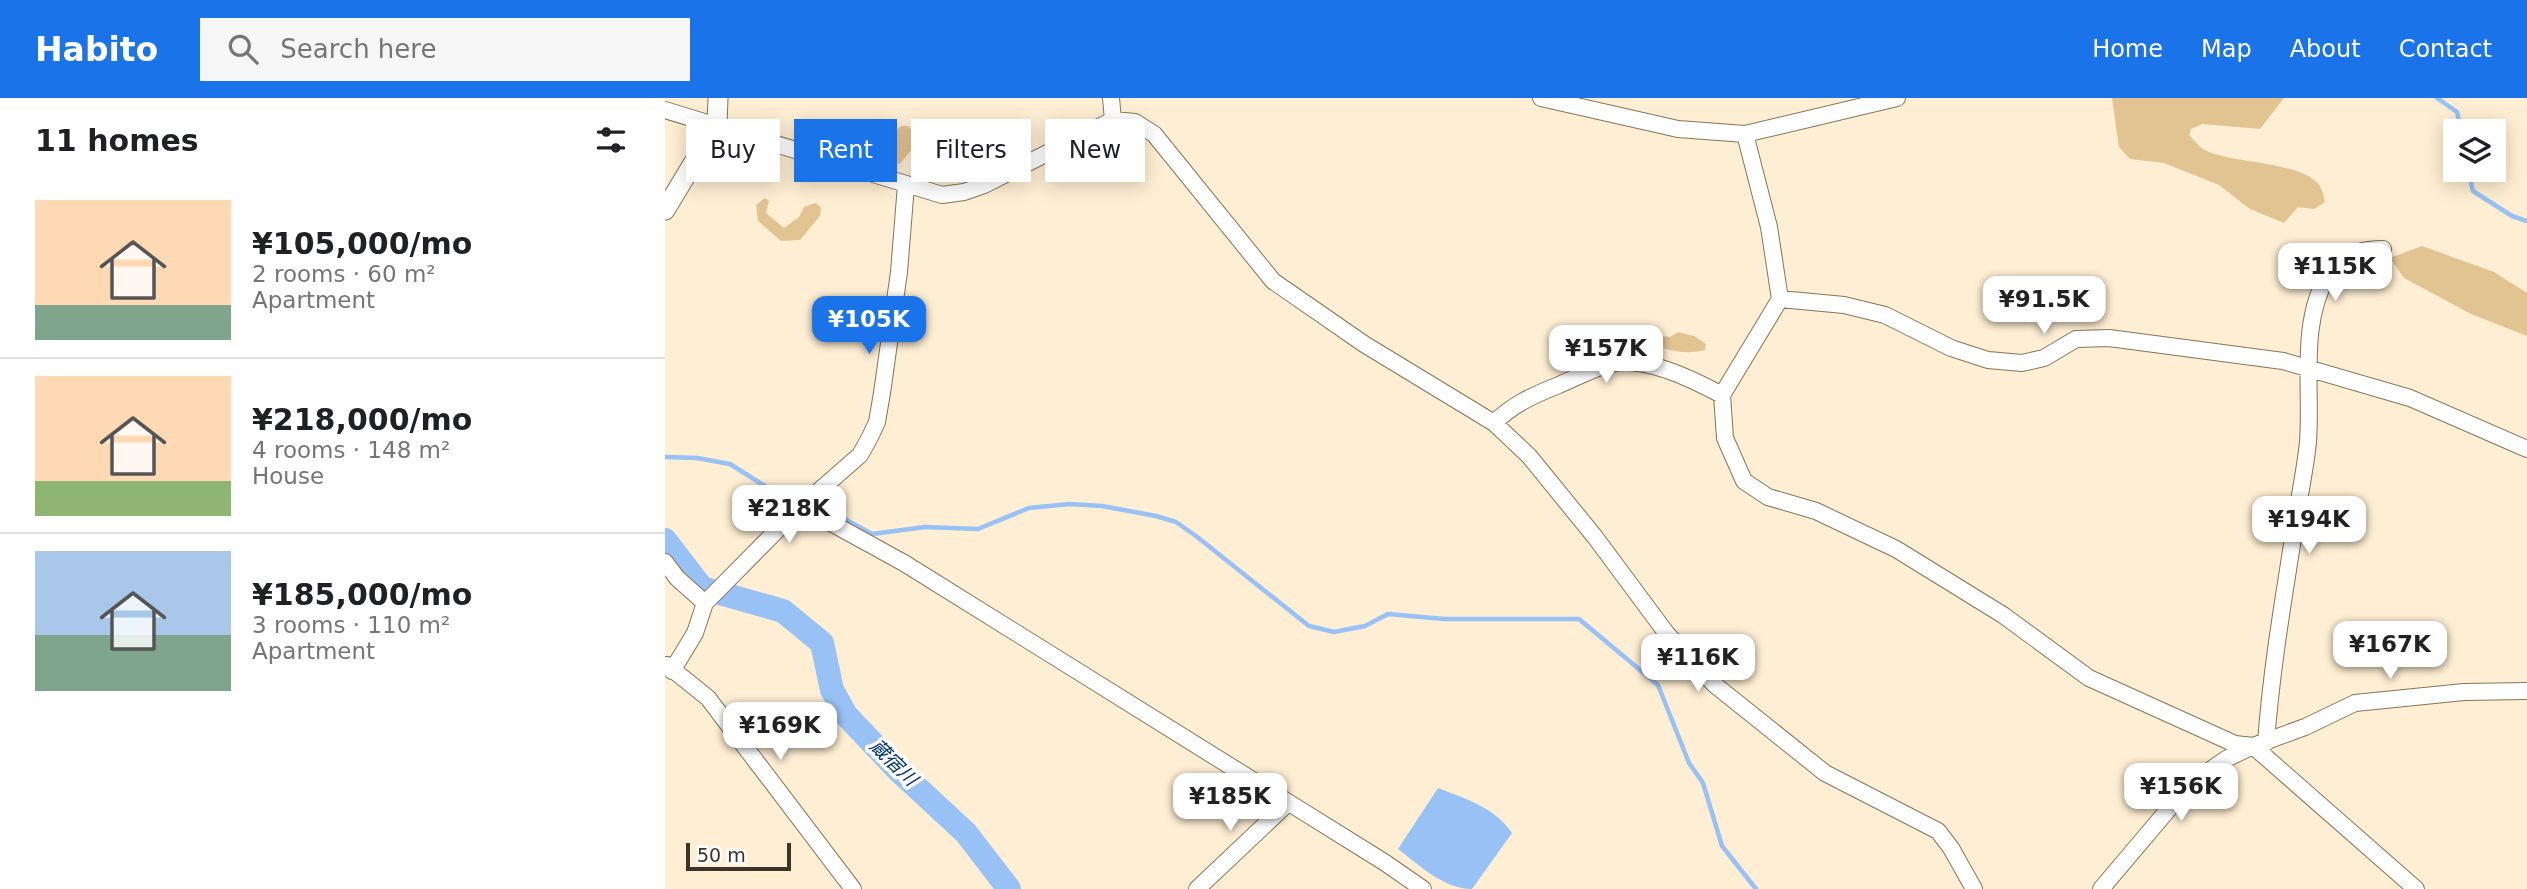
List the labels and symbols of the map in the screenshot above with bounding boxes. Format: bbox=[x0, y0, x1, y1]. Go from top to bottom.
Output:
pin: ¥115K bbox=[2286, 244, 2384, 303]
pin: ¥91.5K bbox=[1987, 276, 2101, 336]
pin: ¥105K bbox=[820, 296, 918, 356]
pin: ¥157K bbox=[1557, 326, 1655, 385]
pin: ¥218K bbox=[740, 486, 838, 545]
pin: ¥194K bbox=[2260, 496, 2358, 556]
pin: ¥167K bbox=[2341, 622, 2439, 681]
pin: ¥116K bbox=[1649, 634, 1747, 694]
pin: ¥169K bbox=[731, 702, 829, 762]
water label: 蔵宿川 bbox=[866, 734, 924, 791]
pin: ¥156K bbox=[2132, 764, 2230, 823]
pin: ¥185K bbox=[1181, 774, 1279, 833]
scale bar bbox=[686, 840, 791, 872]

